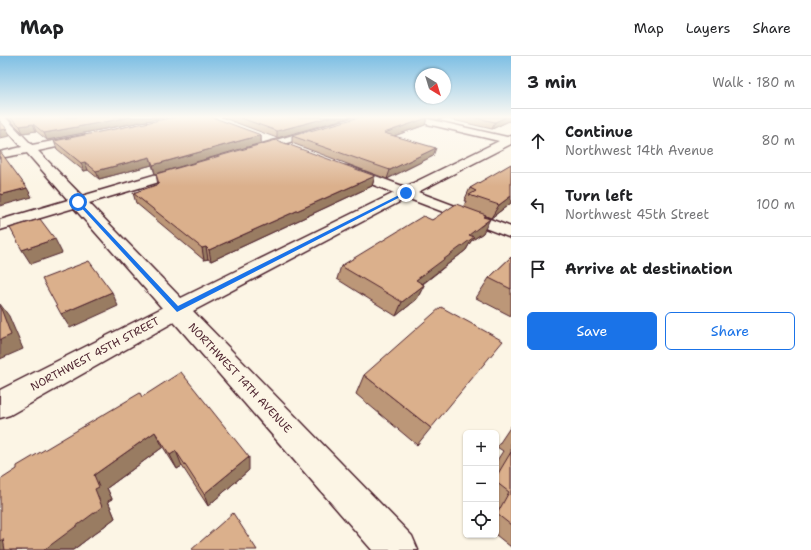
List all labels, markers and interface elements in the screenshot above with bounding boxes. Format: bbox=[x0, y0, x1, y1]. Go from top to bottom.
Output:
text: Map bbox=[20, 15, 64, 40]
text: Map bbox=[634, 19, 664, 37]
text: Layers bbox=[686, 19, 730, 37]
text: Share bbox=[752, 19, 791, 37]
north arrow bbox=[415, 68, 451, 104]
text: 3 min bbox=[527, 71, 577, 93]
text: Walk · 180 m bbox=[712, 74, 795, 91]
text: Continue bbox=[565, 122, 633, 142]
icon: ahead bbox=[527, 130, 549, 152]
text: 80 m bbox=[761, 132, 795, 149]
text: Northwest 14th Avenue bbox=[565, 142, 714, 159]
route end bbox=[397, 184, 415, 202]
text: Turn left bbox=[565, 186, 633, 206]
route start bbox=[69, 193, 87, 211]
icon: left bbox=[527, 194, 549, 216]
text: 100 m bbox=[756, 196, 795, 213]
text: Northwest 45th Street bbox=[565, 206, 709, 223]
icon: arrive bbox=[527, 258, 549, 280]
text: Arrive at destination bbox=[565, 259, 733, 279]
button: Save bbox=[527, 312, 657, 350]
button: Share bbox=[665, 312, 795, 350]
street label: NORTHWEST 45TH STREET bbox=[28, 313, 162, 394]
street label: NORTHWEST 14TH AVENUE bbox=[185, 320, 295, 436]
map controls bbox=[463, 430, 499, 538]
button: + bbox=[463, 430, 499, 466]
button: − bbox=[463, 466, 499, 502]
button: locate bbox=[463, 502, 499, 538]

